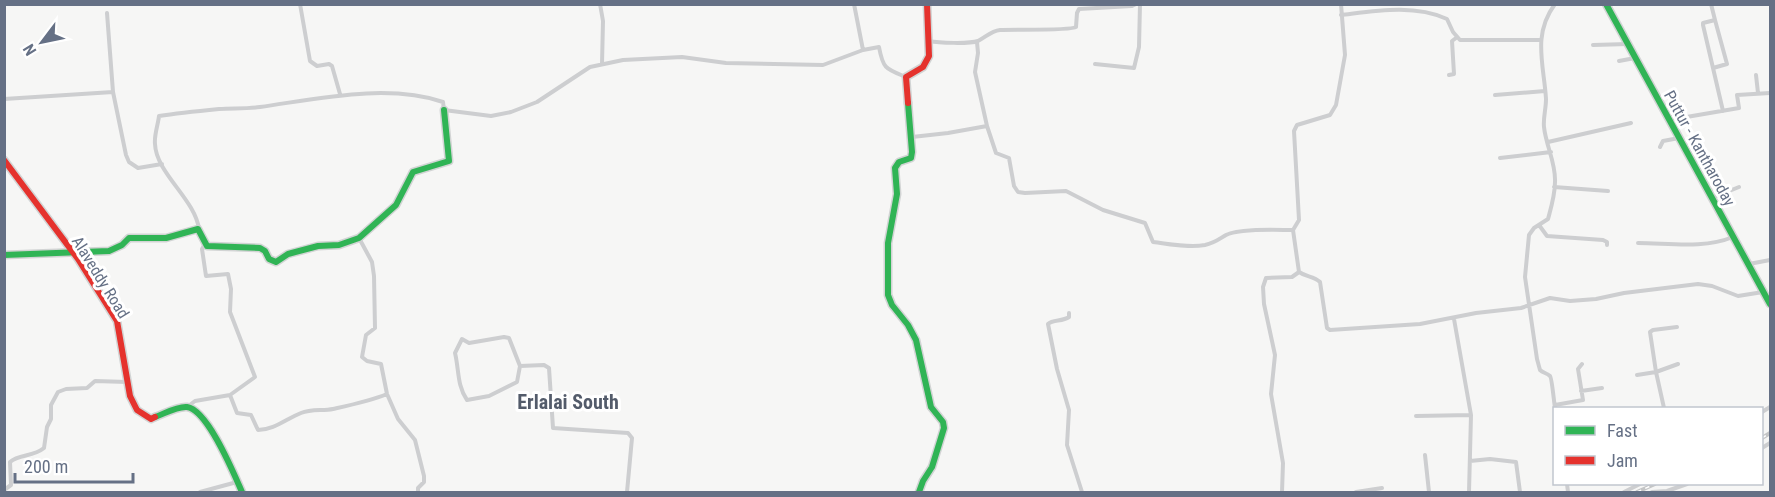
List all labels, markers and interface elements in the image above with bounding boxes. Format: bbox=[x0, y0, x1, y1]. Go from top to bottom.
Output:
north arrow bbox=[12, 12, 72, 72]
text: N bbox=[19, 40, 40, 59]
street label: Puttur - Kantharoday bbox=[1660, 87, 1739, 210]
street label: Alaveddy Road bbox=[68, 233, 133, 322]
district label: Erlalai South bbox=[517, 390, 619, 414]
legend bbox=[1553, 407, 1763, 485]
text: Fast bbox=[1607, 420, 1638, 441]
scale bar bbox=[15, 446, 134, 484]
text: Jam bbox=[1607, 450, 1638, 471]
text: 200 m bbox=[24, 456, 68, 477]

